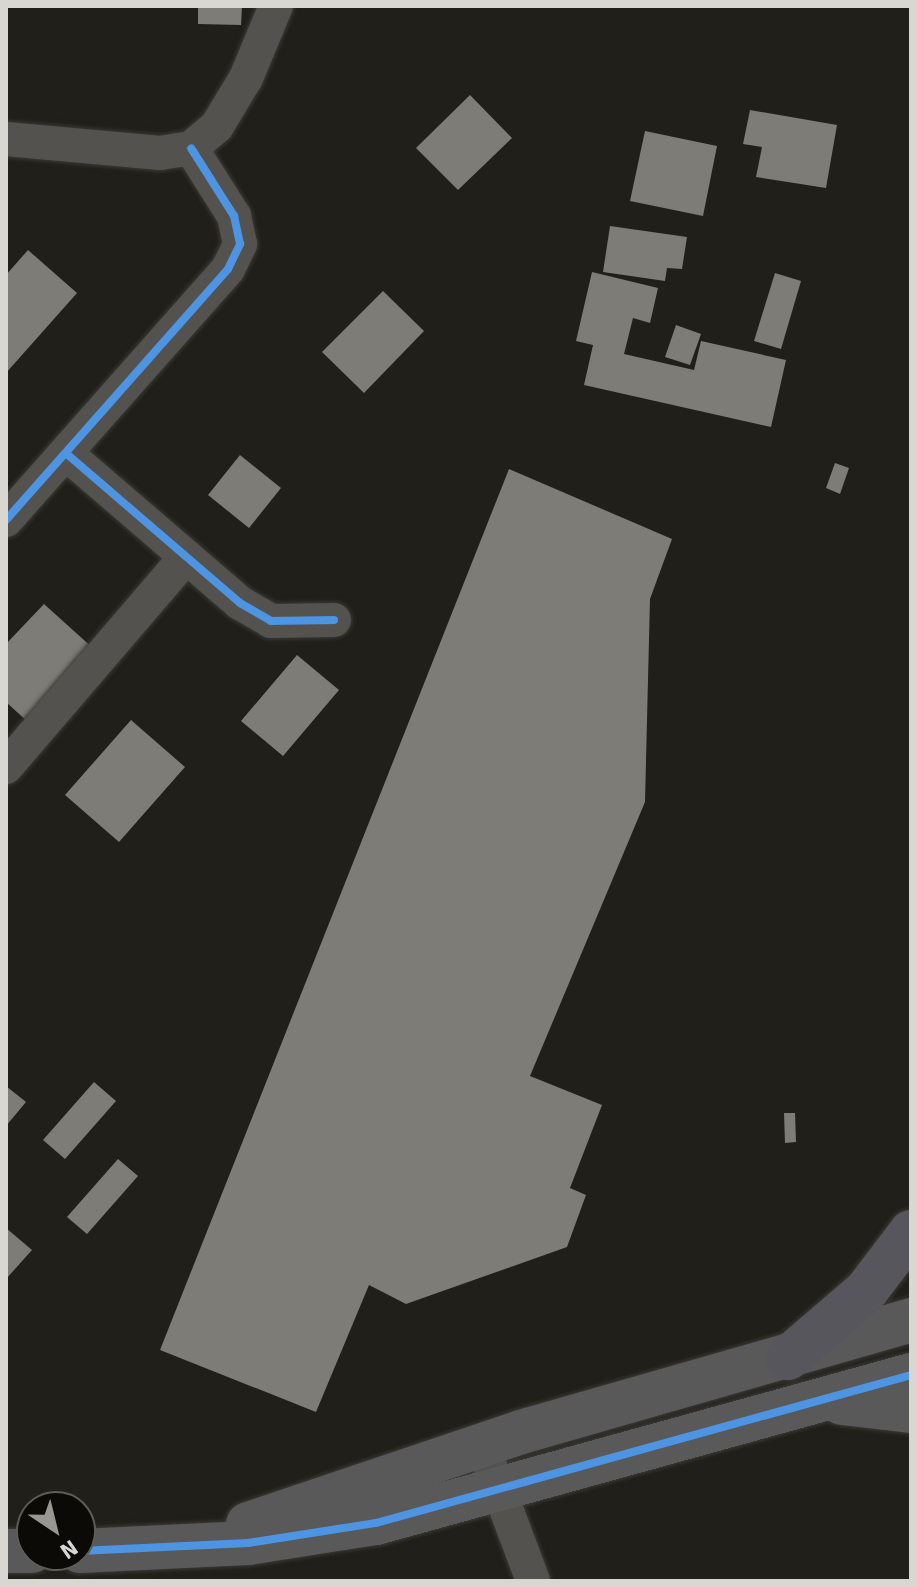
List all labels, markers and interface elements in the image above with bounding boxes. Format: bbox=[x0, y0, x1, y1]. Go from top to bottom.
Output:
north arrow bbox=[16, 1491, 96, 1571]
text: N bbox=[55, 1534, 83, 1565]

